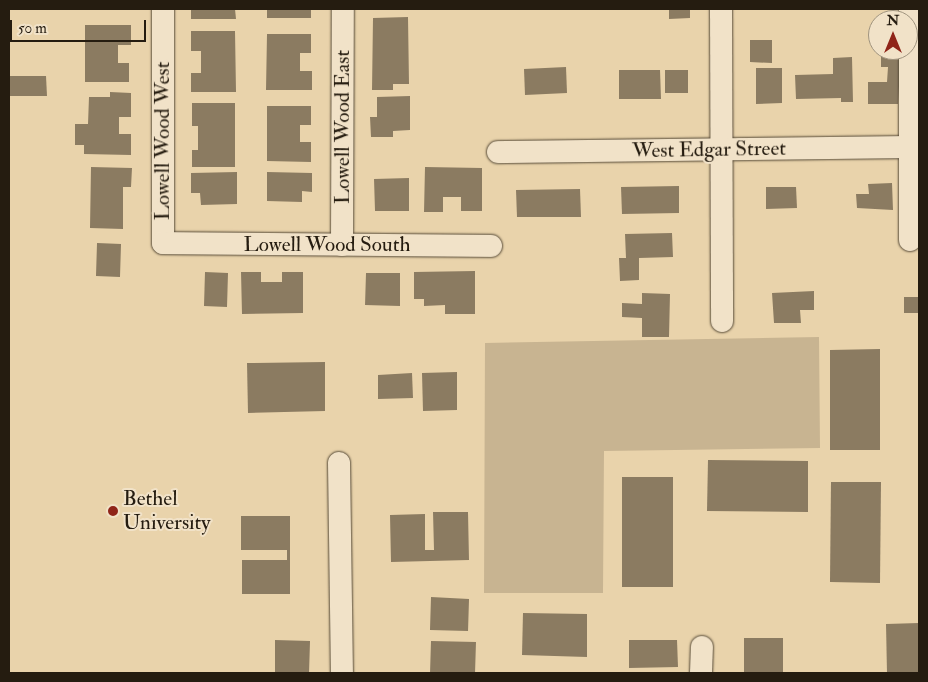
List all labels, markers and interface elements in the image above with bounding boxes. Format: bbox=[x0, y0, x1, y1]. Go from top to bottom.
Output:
scale bar bbox=[12, 10, 149, 42]
north arrow bbox=[868, 10, 918, 60]
text: N bbox=[887, 12, 899, 29]
text: 50 m bbox=[18, 19, 47, 38]
street label: Lowell Wood East bbox=[330, 50, 356, 204]
street label: Lowell Wood West bbox=[150, 62, 176, 220]
street label: West Edgar Street bbox=[632, 136, 786, 164]
street label: Lowell Wood South bbox=[244, 232, 410, 258]
place label: Bethel University bbox=[123, 486, 211, 536]
marker: Bethel University bbox=[107, 505, 119, 517]

